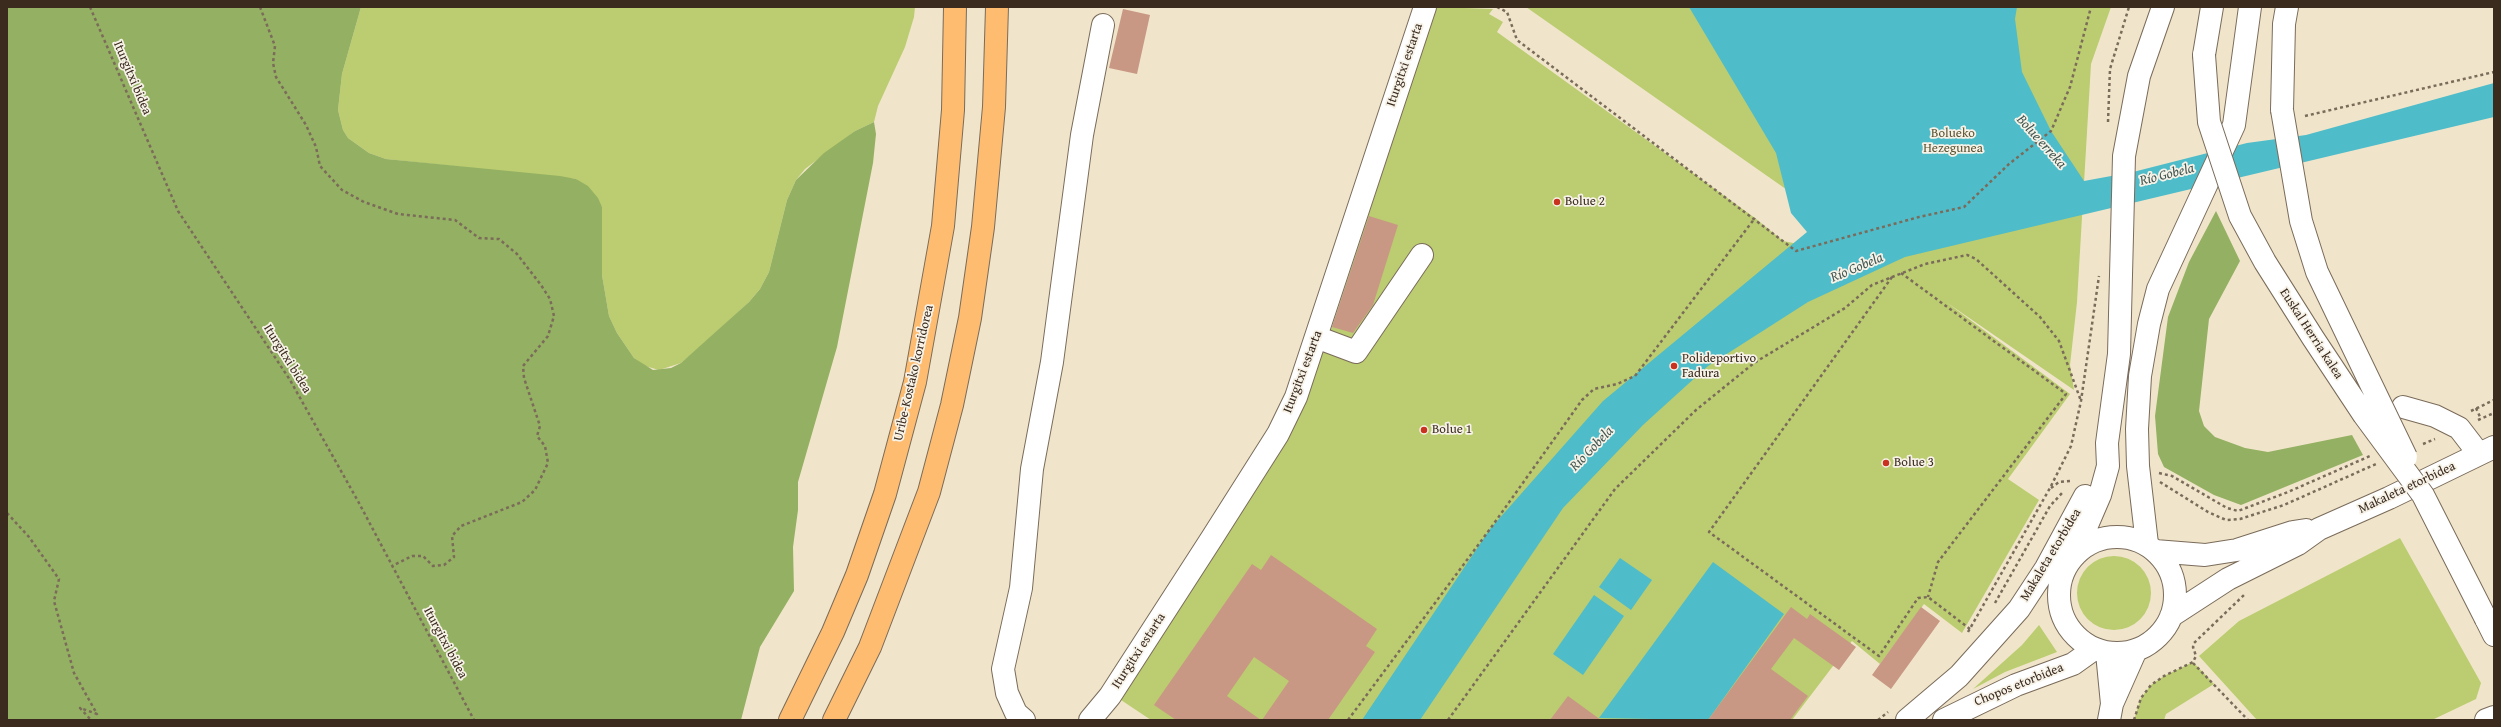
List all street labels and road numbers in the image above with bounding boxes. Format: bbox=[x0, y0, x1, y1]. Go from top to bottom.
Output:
street label: Iturgitxi estarta bbox=[1383, 21, 1427, 109]
street label: Iturgitxi bidea bbox=[110, 39, 154, 117]
street label: Euskal Herria kalea bbox=[2276, 286, 2346, 382]
street label: Uribe-Kostako korridorea bbox=[891, 303, 937, 443]
street label: Iturgitxi bidea bbox=[260, 322, 314, 396]
street label: Iturgitxi estarta bbox=[1280, 329, 1326, 415]
street label: Makaleta etorbidea bbox=[2356, 459, 2458, 517]
street label: Makaleta etorbidea bbox=[2017, 506, 2085, 604]
street label: Iturgitxi bidea bbox=[420, 605, 470, 681]
street label: Iturgitxi estarta bbox=[1109, 610, 1169, 692]
street label: Chopos etorbidea bbox=[1972, 660, 2066, 710]

